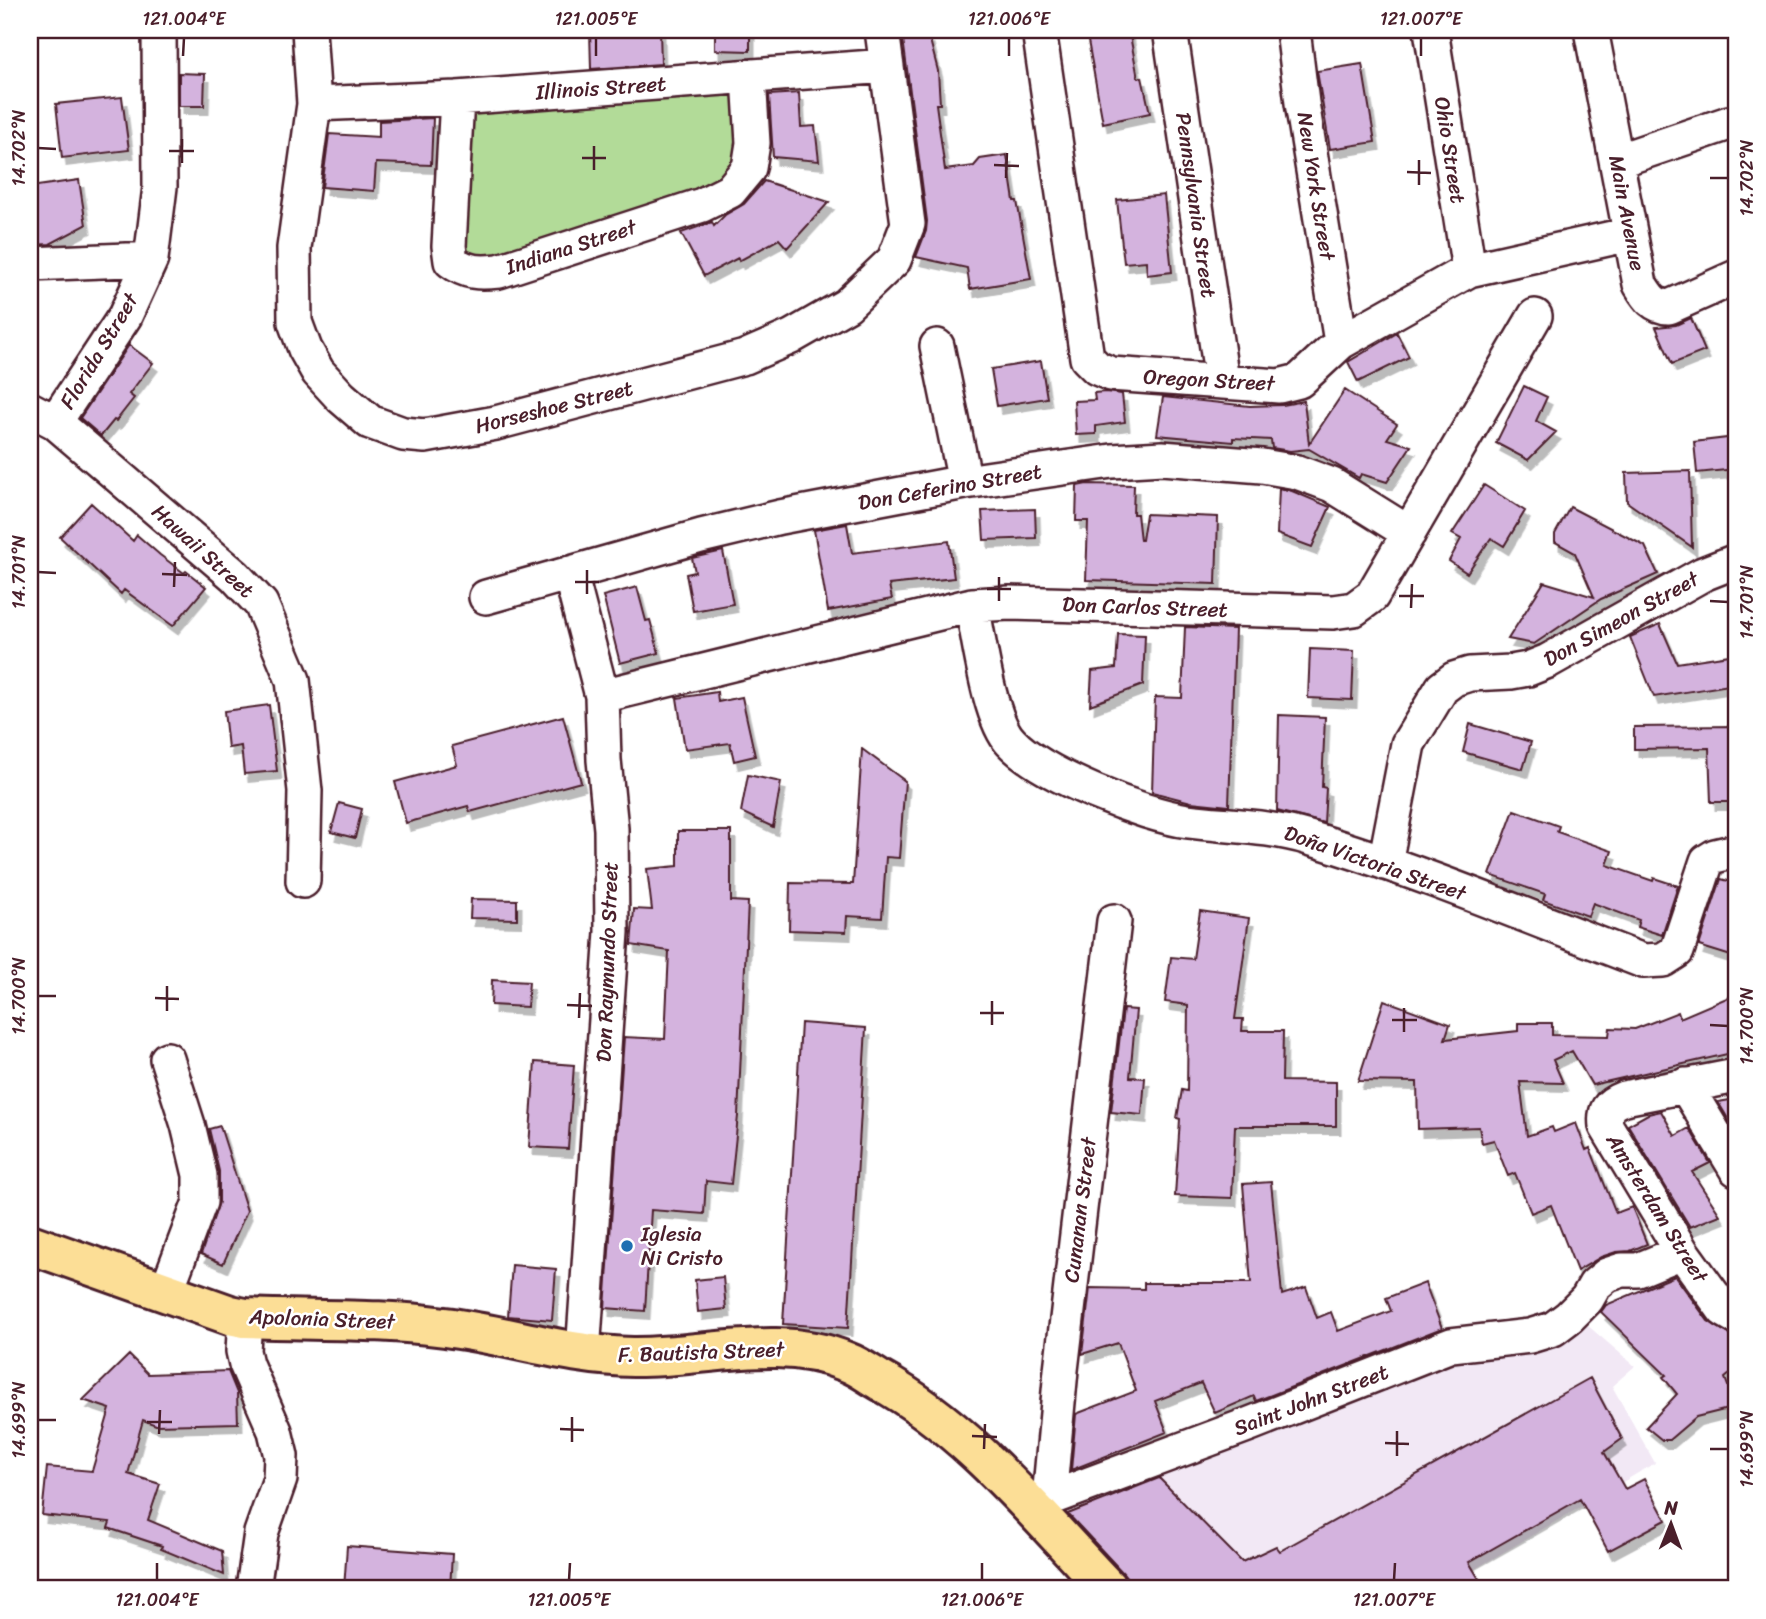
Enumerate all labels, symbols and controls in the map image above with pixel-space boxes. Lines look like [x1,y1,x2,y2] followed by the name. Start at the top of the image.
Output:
[143,3,226,35] text: 121.004°E
[555,3,638,35] text: 121.005°E
[968,3,1051,35] text: 121.006°E
[1380,3,1463,35] text: 121.007°E
[533,64,668,112] street label: Illinois Street
[1423,94,1477,206] street label: Ohio Street
[3,109,35,186] text: 14.702°N
[1286,109,1347,264] street label: New York Street
[1164,110,1228,300] street label: Pennsylvania Street
[1731,139,1763,216] text: 14.702°N
[1597,152,1657,274] street label: Main Avenue
[500,208,643,286] street label: Indiana Street
[49,284,150,417] street label: Florida Street
[1142,358,1277,402] street label: Oregon Street
[471,369,637,445] street label: Horseshoe Street
[855,452,1045,522] street label: Don Ceferino Street
[143,494,263,608] street label: Hawaii Street
[3,534,35,609] text: 14.701°N
[1536,560,1707,678] street label: Don Simeon Street
[1731,564,1763,639] text: 14.701°N
[1062,585,1228,629] street label: Don Carlos Street
[1279,814,1473,912] street label: Doña Victoria Street
[585,861,629,1063] street label: Don Raymundo Street
[3,957,35,1035] text: 14.700°N
[1731,987,1763,1065] text: 14.700°N
[1595,1125,1719,1292] street label: Amsterdam Street
[1052,1134,1108,1285] street label: Cunanan Street
[640,1215,723,1277] place label: Iglesia Ni Cristo
[619,1238,635,1254] marker: Iglesia Ni Cristo
[248,1297,397,1341] street label: Apolonia Street
[617,1330,786,1374] street label: F. Bautista Street
[1228,1353,1394,1447] street label: Saint John Street
[3,1381,35,1458] text: 14.699°N
[1731,1410,1763,1487] text: 14.699°N
[1636,1490,1706,1560] north arrow
[1663,1491,1679,1524] text: N
[116,1584,199,1616] text: 121.004°E
[528,1584,611,1616] text: 121.005°E
[941,1584,1024,1616] text: 121.006°E
[1353,1584,1436,1616] text: 121.007°E

